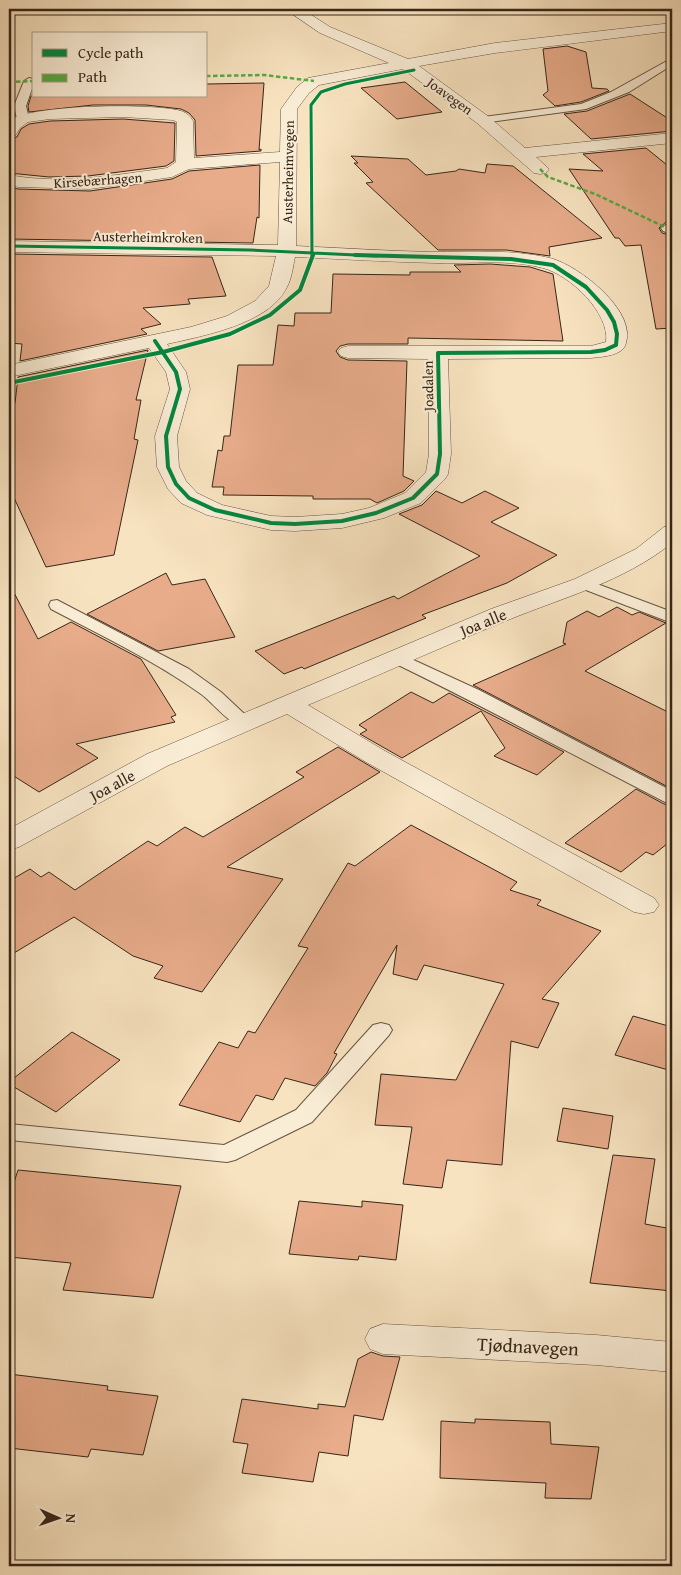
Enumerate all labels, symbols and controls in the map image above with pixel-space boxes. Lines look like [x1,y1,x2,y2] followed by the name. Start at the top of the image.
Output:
[32,32,208,98] legend
[78,42,144,63] text: Cycle path
[78,66,107,87] text: Path
[421,71,477,120] street label: Joavegen
[277,120,299,224] street label: Austerheimvegen
[53,167,143,193] street label: Kirsebærhagen
[93,226,203,248] street label: Austerheimkroken
[418,360,438,413] street label: Joadalen
[454,602,510,643] street label: Joa alle
[83,763,139,808] street label: Joa alle
[476,1329,580,1363] street label: Tjødnavegen
[32,1492,82,1542] north arrow
[61,1513,81,1524] text: N

